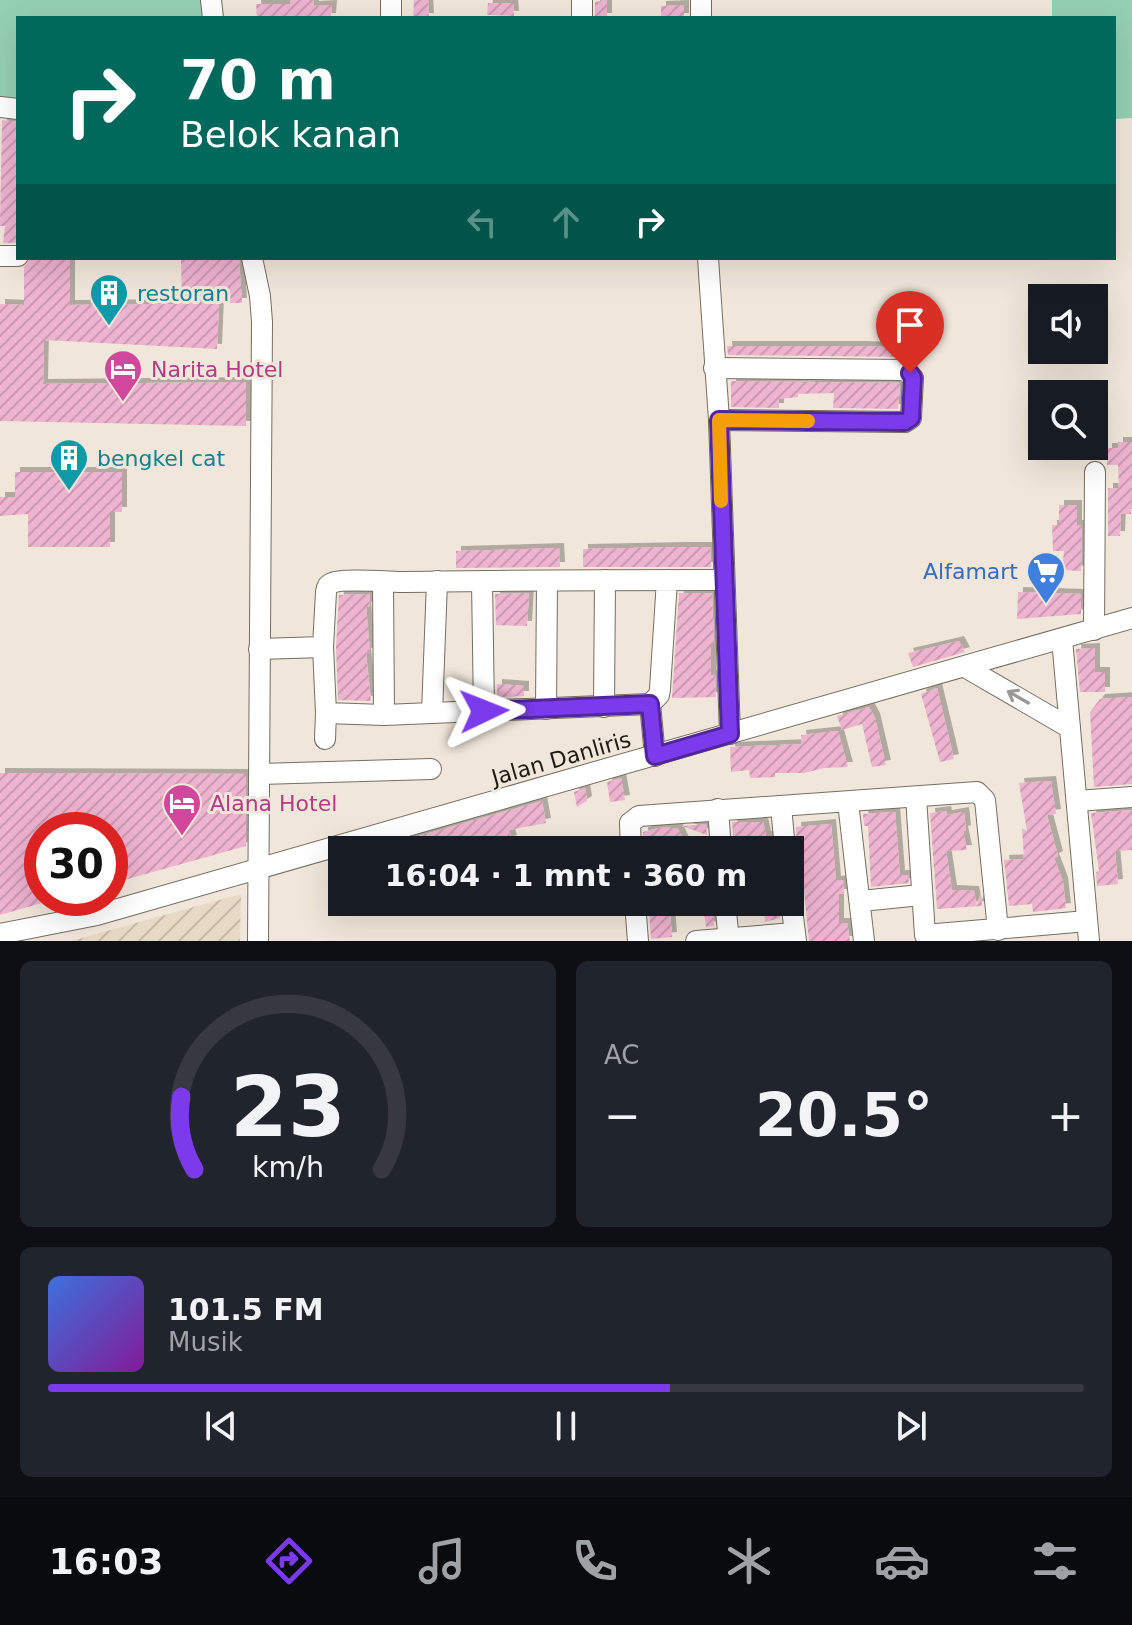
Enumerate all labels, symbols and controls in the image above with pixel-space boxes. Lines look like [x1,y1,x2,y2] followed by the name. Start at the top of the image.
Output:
[180,47,336,112] text: 70 m
[48,48,152,152] icon: right
[180,114,401,155] text: Belok kanan
[460,200,504,244] icon: left
[544,200,588,244] icon: ahead
[628,200,672,244] icon: right
[88,272,130,327] building icon: restoran
[137,281,229,306] place label: restoran
[1028,284,1108,460] map controls
[1028,284,1108,364] button: sound
[876,291,944,373] pin
[888,303,932,347] icon: arrive
[102,348,144,403] hotel icon: Narita Hotel
[151,357,283,382] place label: Narita Hotel
[1028,380,1108,460] button: search
[48,437,90,492] building icon: bengkel cat
[97,446,226,471] place label: bengkel cat
[1025,550,1067,605] supermarket icon: Alfamart
[923,559,1018,584] place label: Alfamart
[442,669,526,753] position arrow
[1007,689,1030,705] one-way arrow
[487,727,634,791] street label: Jalan Danliris
[161,782,203,837] hotel icon: Alana Hotel
[210,791,337,816] place label: Alana Hotel
[24,812,128,916] speed limit sign: 30
[385,858,747,893] text: 16:04 · 1 mnt · 360 m
[604,1040,639,1070] text: AC
[230,1059,346,1156] text: 23
[755,1080,933,1150] text: 20.5°
[604,1090,641,1141] text: −
[1047,1090,1084,1141] text: +
[252,1150,324,1184] text: km/h
[168,1292,324,1327] text: 101.5 FM
[168,1327,243,1357] text: Musik
[199,1404,243,1448] icon: previous
[544,1404,588,1448] icon: pause
[889,1404,933,1448] icon: next
[261,1533,317,1589] icon: directions
[414,1533,470,1589] icon: music
[567,1533,623,1589] icon: phone
[721,1533,777,1589] icon: climate
[874,1533,930,1589] icon: car
[1027,1533,1083,1589] icon: filters
[49,1541,163,1582] text: 16:03

